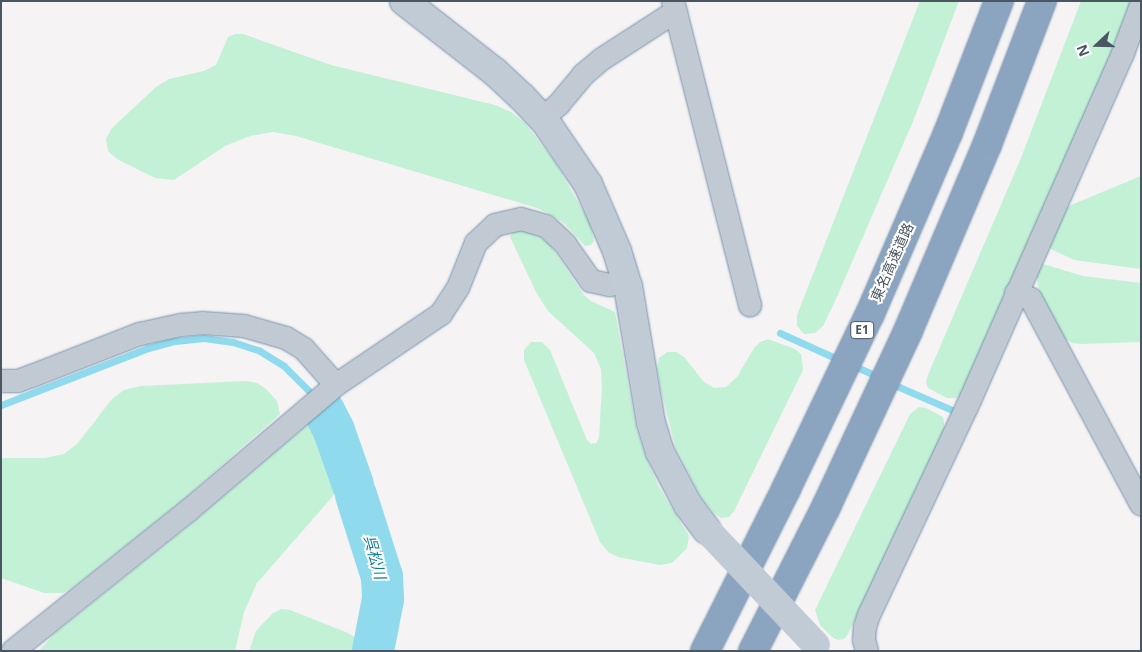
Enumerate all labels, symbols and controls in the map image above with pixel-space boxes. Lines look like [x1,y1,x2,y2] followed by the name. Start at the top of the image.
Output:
[1072,20,1122,70] north arrow
[1072,42,1093,59] text: N
[867,220,917,304] street label: 東名高速道路
[850,320,874,340] road number: E1
[360,533,390,581] water label: 呉松川

